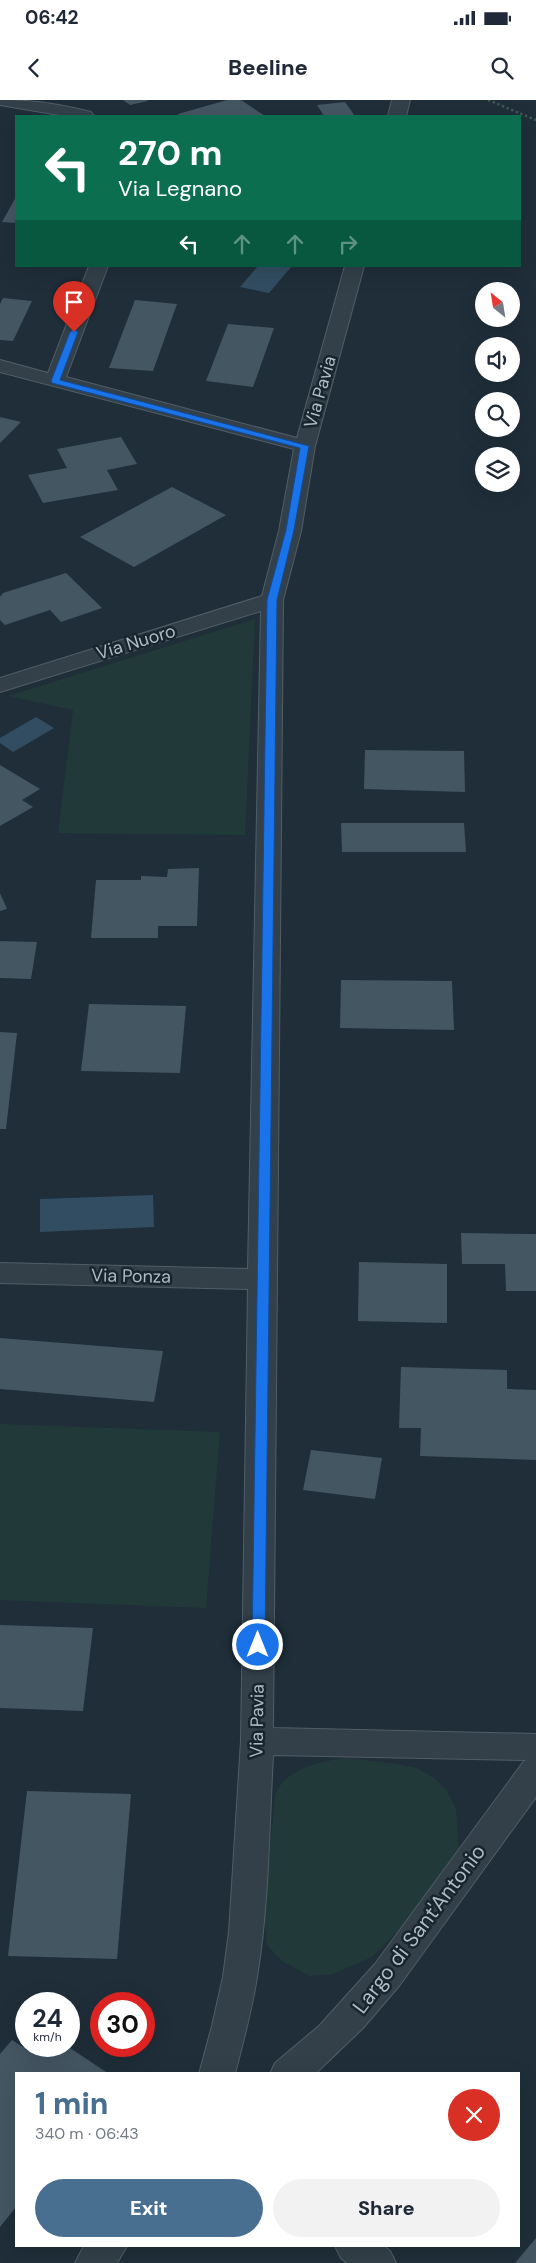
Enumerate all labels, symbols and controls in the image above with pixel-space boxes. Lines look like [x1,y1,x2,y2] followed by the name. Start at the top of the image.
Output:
[25,5,79,30] text: 06:42
[228,53,308,82] text: Beeline
[20,54,48,82] icon: back
[488,54,516,82] icon: search
[118,130,222,176] text: 270 m
[35,135,100,200] icon: left
[118,174,242,203] text: Via Legnano
[175,230,203,258] icon: left
[228,230,256,258] icon: ahead
[281,230,309,258] icon: ahead
[334,230,362,258] icon: right
[53,281,95,332] pin
[475,282,520,328] north arrow
[475,282,520,492] map controls
[60,288,88,316] icon: arrive
[475,337,520,382] button: sound
[298,353,342,431] street label: Via Pavia
[475,392,520,437] button: search
[475,447,520,492] button: layers
[94,619,178,665] street label: Via Nuoro
[91,1263,171,1289] street label: Via Ponza
[231,1618,283,1670] position arrow
[244,1684,270,1758] street label: Via Pavia
[346,1839,492,2019] street label: Largo di Sant'Antonio
[90,1992,155,2057] speed limit sign: 30
[32,2002,63,2035] text: 24
[33,2029,62,2045] text: km/h
[35,2084,108,2123] text: 1 min
[448,2089,500,2141] button: close
[35,2123,139,2144] text: 340 m · 06:43
[35,2179,263,2237] button: Exit
[273,2179,500,2237] button: Share

